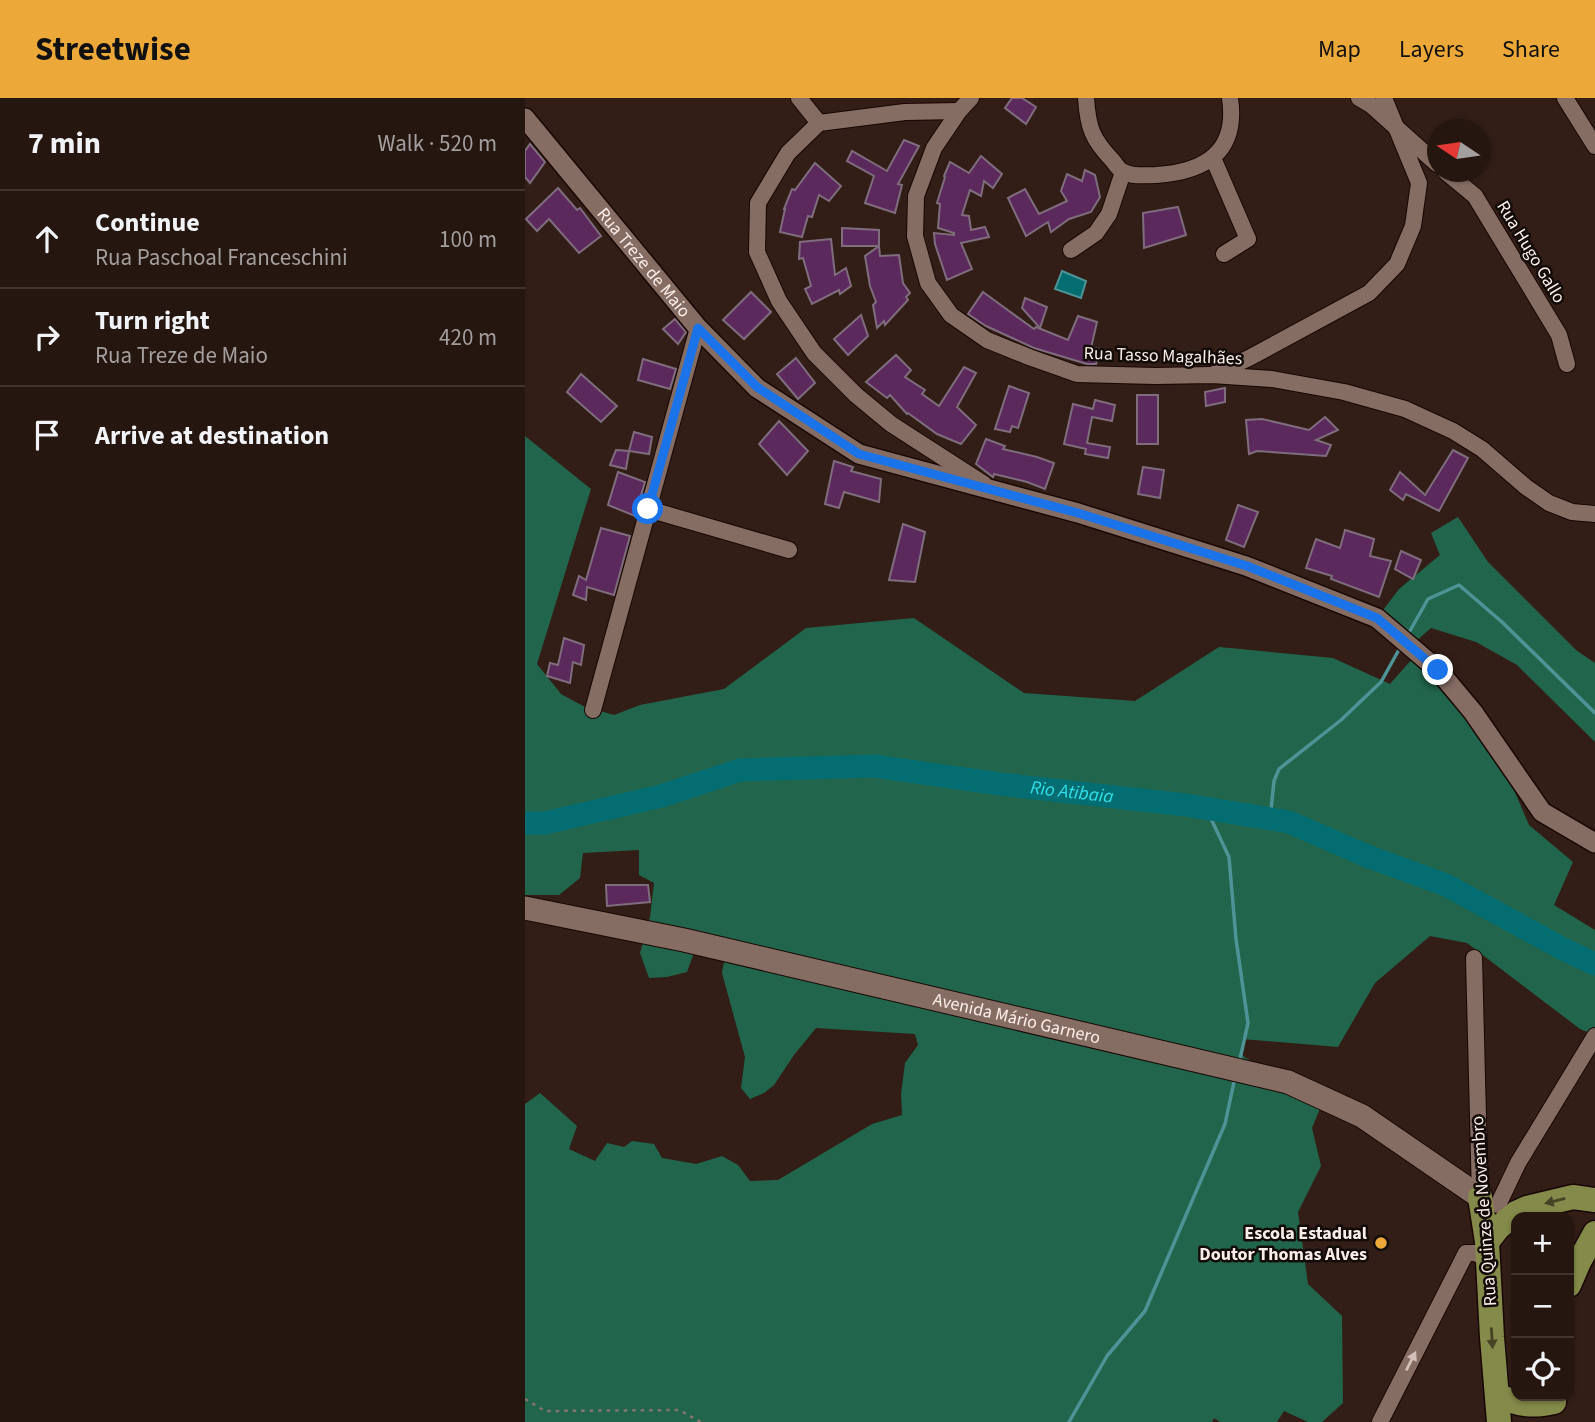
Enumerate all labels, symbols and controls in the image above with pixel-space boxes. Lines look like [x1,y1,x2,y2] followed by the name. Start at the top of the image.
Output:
[35,26,191,73] text: Streetwise
[1318,32,1361,67] text: Map
[1399,32,1464,67] text: Layers
[1502,32,1560,67] text: Share
[1427,119,1490,182] north arrow
[28,122,101,165] text: 7 min
[378,127,497,160] text: Walk · 520 m
[1491,196,1571,308] street label: Rua Hugo Gallo
[591,202,697,323] street label: Rua Treze de Maio
[95,204,200,241] text: Continue
[28,220,66,258] icon: ahead
[439,223,497,256] text: 100 m
[95,241,348,274] text: Rua Paschoal Franceschini
[95,302,210,339] text: Turn right
[28,318,66,356] icon: right
[439,321,497,354] text: 420 m
[95,339,268,372] text: Rua Treze de Maio
[1083,341,1243,371] street label: Rua Tasso Magalhães
[28,416,66,454] icon: arrive
[95,417,329,454] text: Arrive at destination
[632,493,663,524] route start
[1422,654,1453,685] route end
[1029,774,1115,810] water label: Rio Atibaia
[931,986,1103,1050] street label: Avenida Mário Garnero
[1465,1115,1503,1307] street label: Rua Quinze de Novembro
[1544,1196,1566,1207] one-way arrow
[1511,1212,1574,1401] map controls
[1511,1212,1574,1275] button: +
[1199,1221,1367,1267] place label: Escola Estadual Doutor Thomas Alves
[1373,1235,1389,1251] marker: Escola Estadual Doutor Thomas Alves
[1511,1275,1574,1338] button: −
[1487,1327,1498,1349] one-way arrow
[1511,1338,1574,1401] button: locate
[1405,1351,1416,1371] one-way arrow

